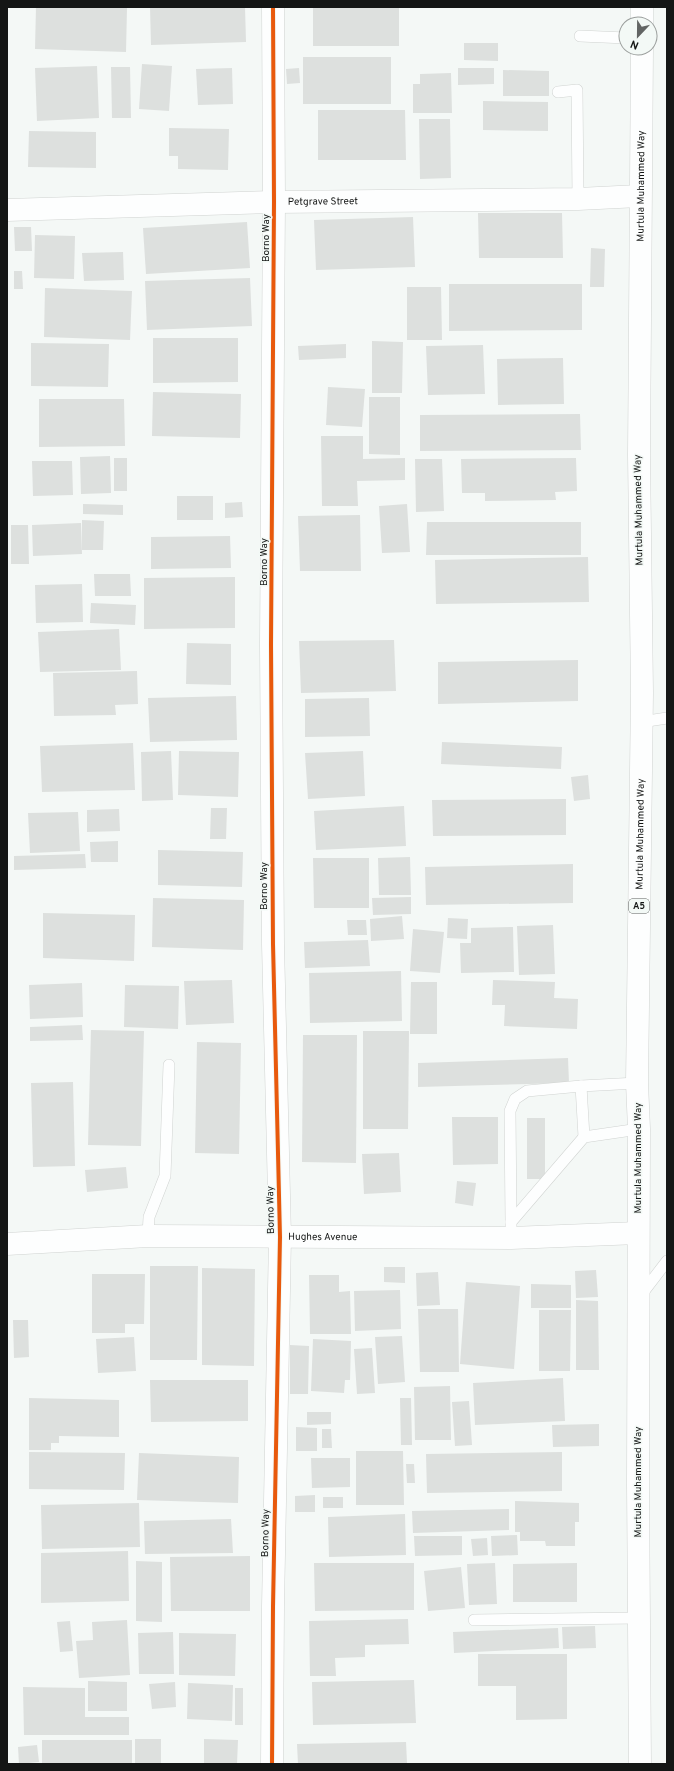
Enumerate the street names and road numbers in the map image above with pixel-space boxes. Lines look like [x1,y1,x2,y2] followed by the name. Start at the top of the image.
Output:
[634,130,648,242] street label: Murtula Muhammed Way
[288,195,358,208] street label: Petgrave Street
[260,214,273,262] street label: Borno Way
[632,454,646,566] street label: Murtula Muhammed Way
[258,538,271,586] street label: Borno Way
[633,778,647,890] street label: Murtula Muhammed Way
[258,862,271,910] street label: Borno Way
[629,899,649,913] road number: A5
[632,1102,645,1214] street label: Murtula Muhammed Way
[264,1186,278,1234] street label: Borno Way
[288,1230,358,1244] street label: Hughes Avenue
[632,1426,645,1538] street label: Murtula Muhammed Way
[259,1509,273,1557] street label: Borno Way

